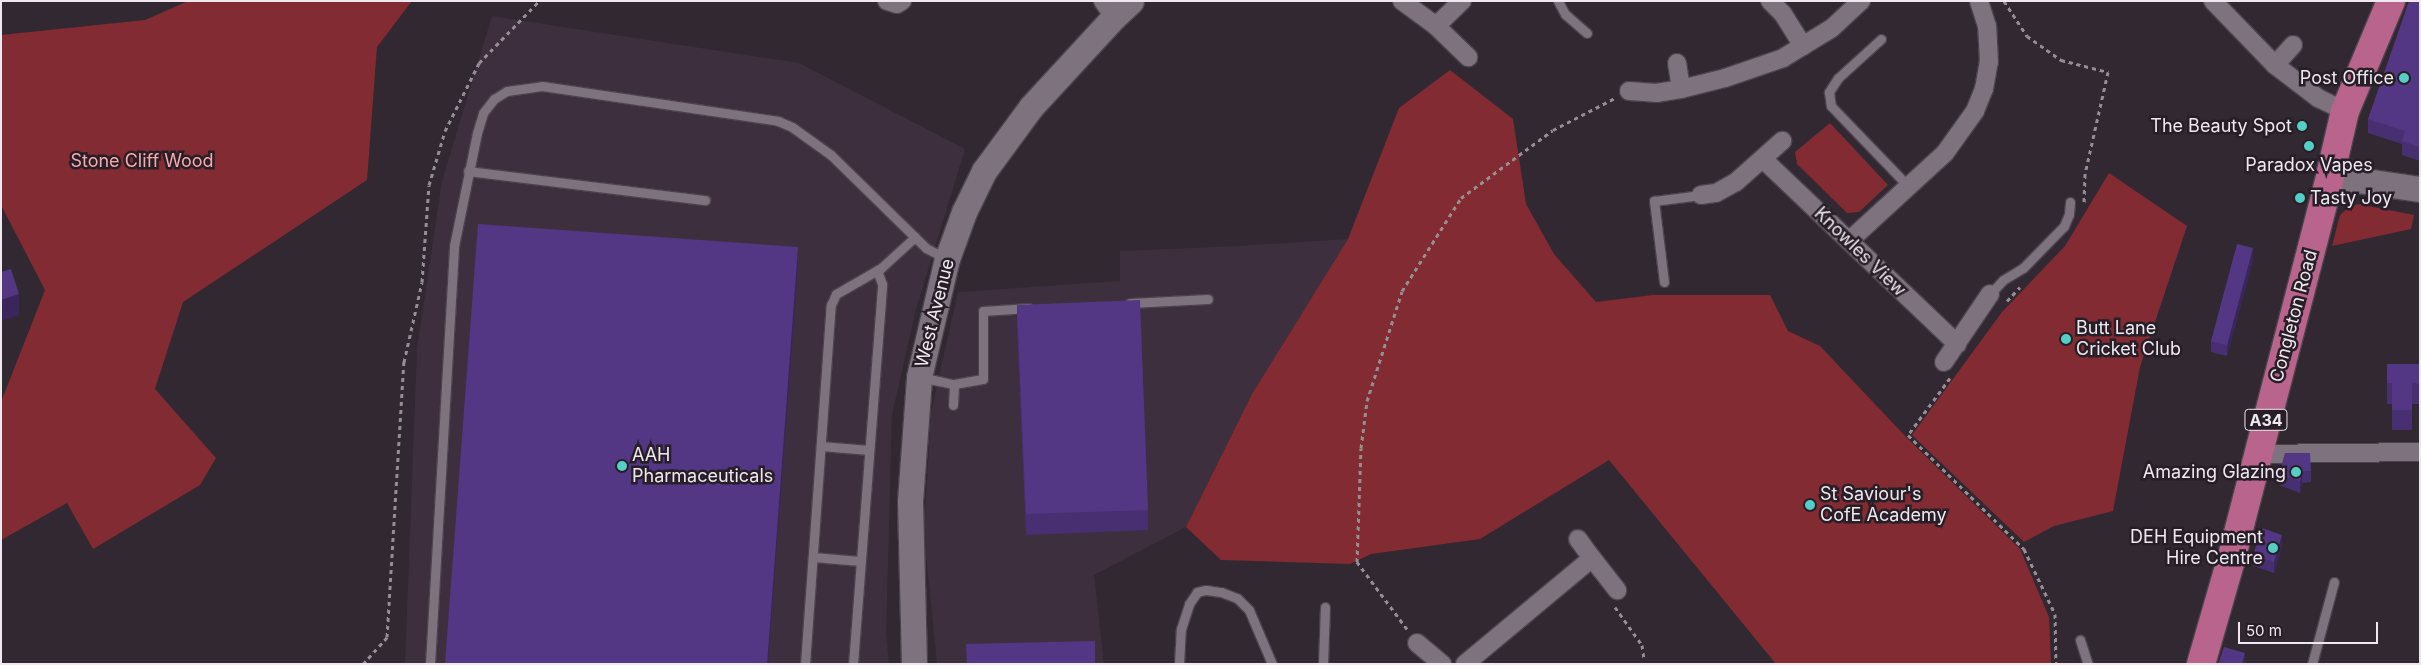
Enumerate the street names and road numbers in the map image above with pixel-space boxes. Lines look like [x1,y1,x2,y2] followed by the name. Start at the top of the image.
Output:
[1810,203,1910,301] street label: Knowles View
[2266,247,2322,385] street label: Congleton Road
[911,257,959,369] street label: West Avenue
[2244,406,2288,434] road number: A34

